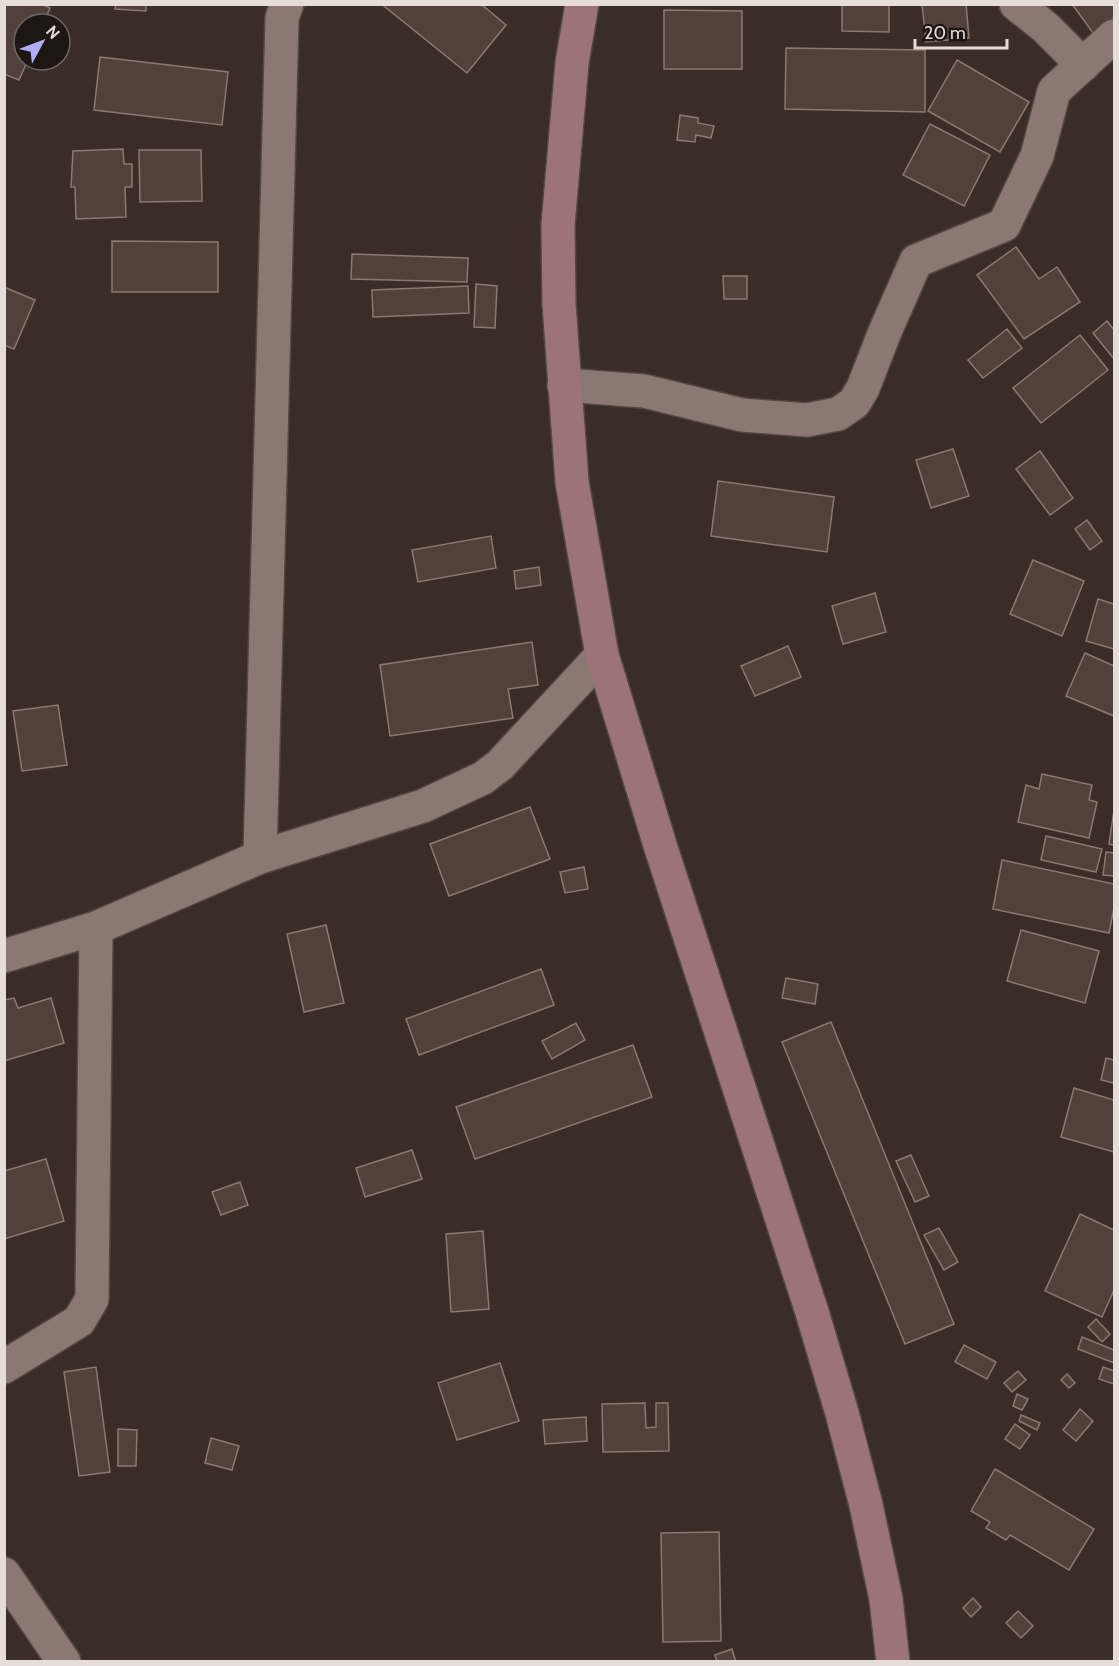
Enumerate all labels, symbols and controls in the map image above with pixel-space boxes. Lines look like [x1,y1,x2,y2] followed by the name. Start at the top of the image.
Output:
[12,12,72,72] north arrow
[915,12,1006,50] scale bar
[42,22,64,43] text: N
[924,22,966,44] text: 20 m

